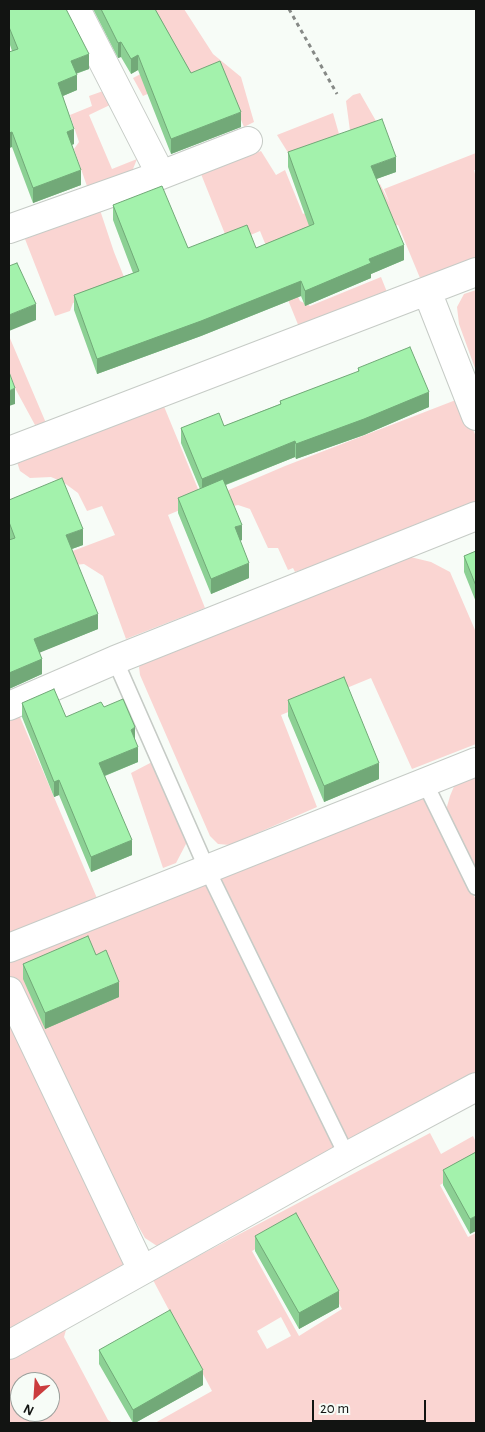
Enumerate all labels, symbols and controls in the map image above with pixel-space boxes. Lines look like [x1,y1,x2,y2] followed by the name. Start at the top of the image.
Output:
[10,1372,60,1422] north arrow
[315,1390,429,1422] scale bar
[21,1401,36,1418] text: N
[320,1401,349,1416] text: 20 m

